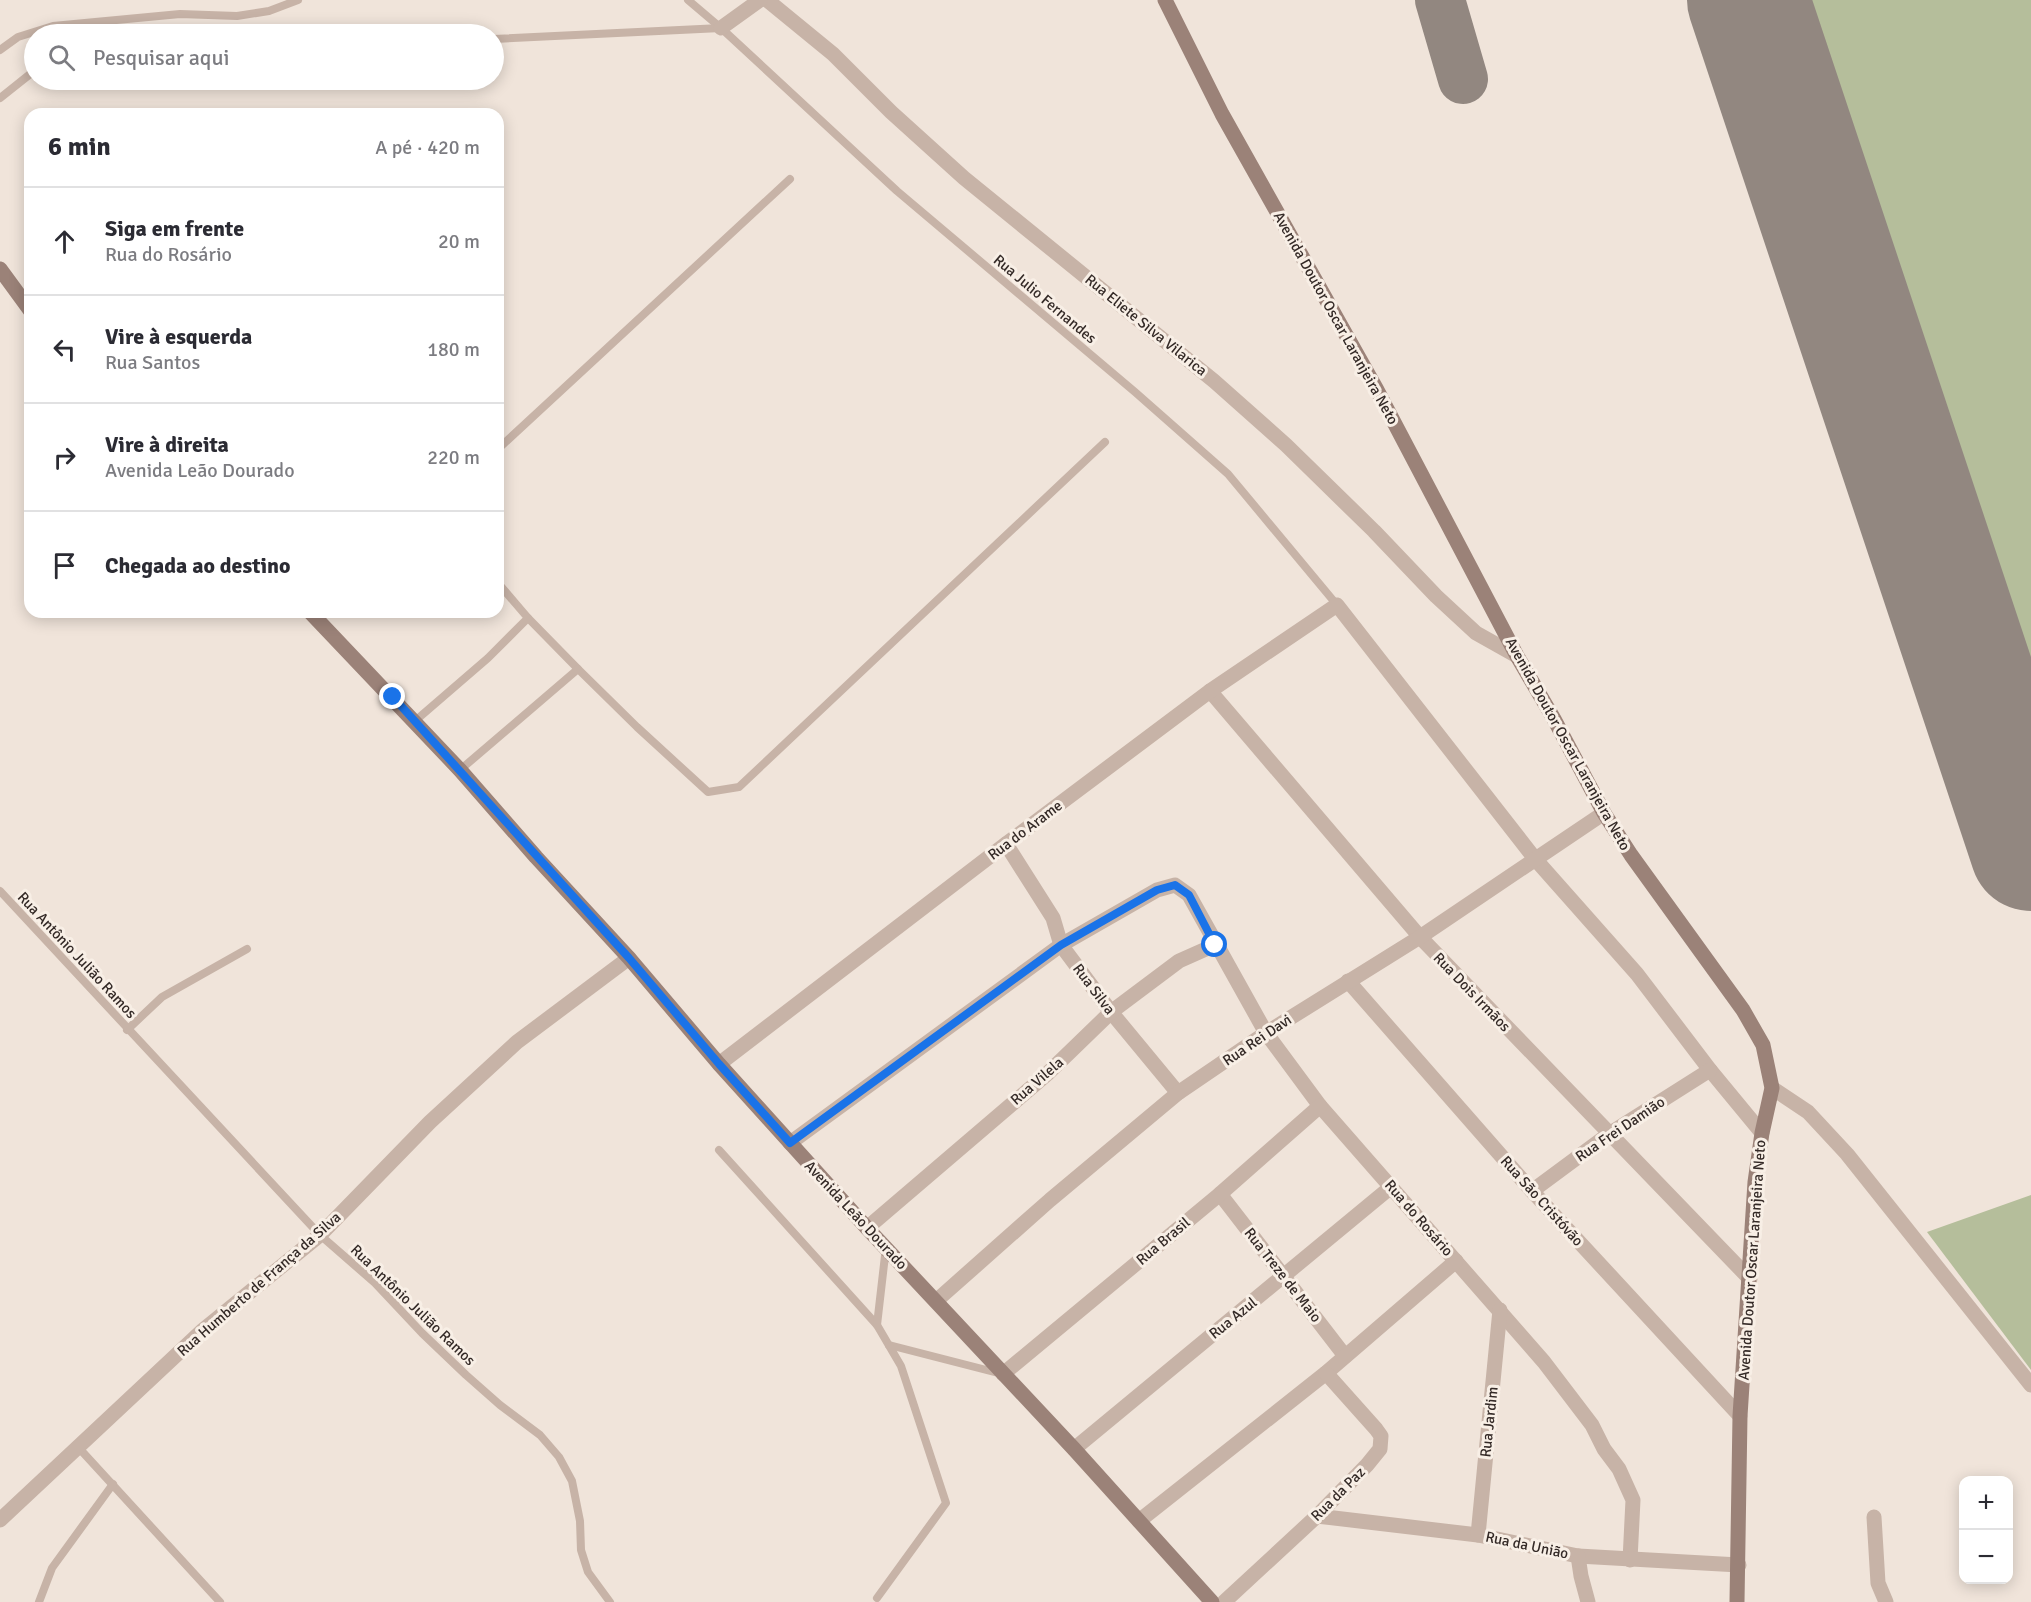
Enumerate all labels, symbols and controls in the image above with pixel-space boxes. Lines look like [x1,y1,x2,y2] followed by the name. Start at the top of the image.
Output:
[24,24,504,90] search box
[45,41,78,74] icon: search
[93,44,229,71] text: Pesquisar aqui
[48,131,111,163] text: 6 min
[375,135,480,160] text: A pé · 420 m
[1270,208,1402,428] street label: Avenida Doutor Oscar Laranjeira Neto
[105,215,244,242] text: Siga em frente
[48,225,81,258] icon: ahead
[438,229,480,254] text: 20 m
[105,242,232,267] text: Rua do Rosário
[990,251,1100,348] street label: Rua Julio Fernandes
[1081,270,1211,380] street label: Rua Eliete Silva Vilarica
[105,323,252,350] text: Vire à esquerda
[48,333,81,366] icon: left
[427,337,480,362] text: 180 m
[105,350,200,375] text: Rua Santos
[105,431,229,458] text: Vire à direita
[48,441,81,474] icon: right
[427,445,480,470] text: 220 m
[105,458,295,483] text: Avenida Leão Dourado
[48,549,81,582] icon: arrive
[105,552,291,579] text: Chegada ao destino
[1502,634,1634,854] street label: Avenida Doutor Oscar Laranjeira Neto
[379,683,405,709] route end
[984,796,1066,864] street label: Rua do Arame
[14,888,141,1022] street label: Rua Antônio Julião Ramos
[1201,931,1227,957] route start
[1430,949,1515,1036] street label: Rua Dois Irmãos
[1069,960,1119,1018] street label: Rua Silva
[1219,1010,1295,1070] street label: Rua Rei Davi
[1007,1053,1067,1109] street label: Rua Vilela
[1572,1092,1668,1166] street label: Rua Frei Damião
[1735,1139,1769,1381] street label: Avenida Doutor Oscar Laranjeira Neto
[1497,1152,1587,1250] street label: Rua São Cristóvão
[801,1157,911,1273] street label: Avenida Leão Dourado
[1381,1176,1457,1260] street label: Rua do Rosário
[174,1208,344,1360] street label: Rua Humberto de França da Silva
[1132,1213,1194,1269] street label: Rua Brasil
[1241,1224,1326,1326] street label: Rua Treze de Maio
[347,1241,479,1370] street label: Rua Antônio Julião Ramos
[1205,1293,1261,1343] street label: Rua Azul
[1476,1386,1502,1458] street label: Rua Jardim
[1307,1463,1369,1525] street label: Rua da Paz
[1959,1476,2013,1584] map controls
[1959,1476,2013,1530] button: +
[1484,1527,1570,1563] street label: Rua da União
[1959,1530,2013,1584] button: −

